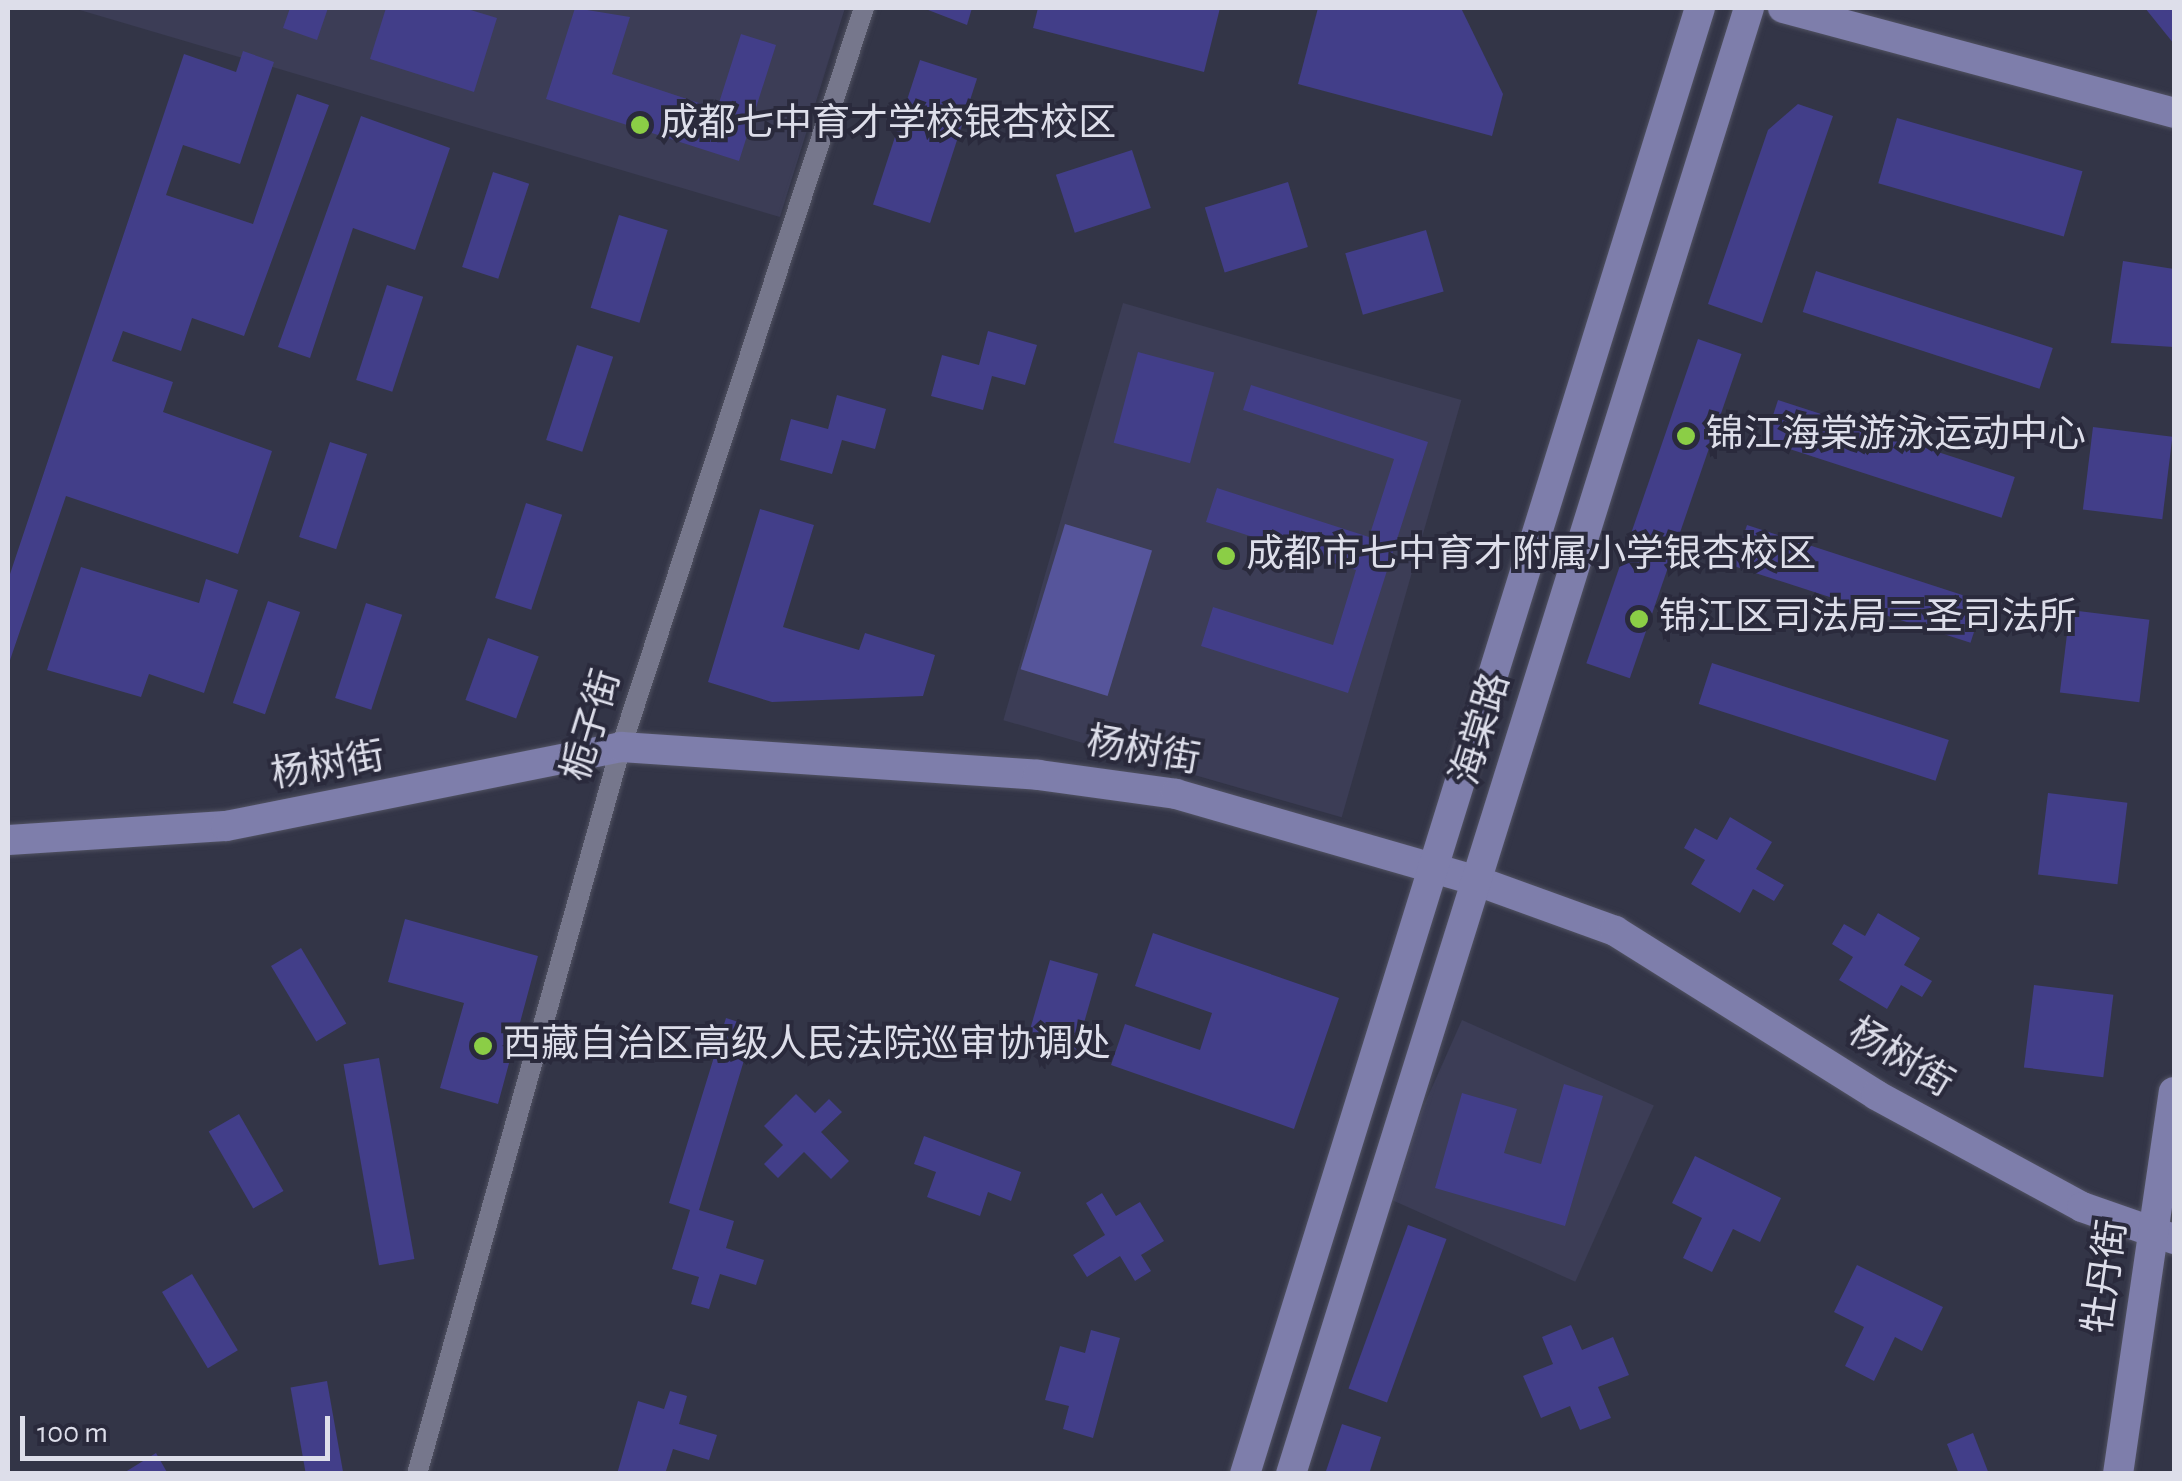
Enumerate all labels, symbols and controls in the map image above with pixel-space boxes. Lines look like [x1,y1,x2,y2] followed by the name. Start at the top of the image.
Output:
[660,102,1116,148] place label: 成都七中育才学校银杏校区
[629,114,651,136] marker: 成都七中育才学校银杏校区
[1706,413,2086,459] place label: 锦江海棠游泳运动中心
[1675,425,1697,447] marker: 锦江海棠游泳运动中心
[1246,533,1816,579] place label: 成都市七中育才附属小学银杏校区
[1215,545,1237,567] marker: 成都市七中育才附属小学银杏校区
[1659,596,2077,642] place label: 锦江区司法局三圣司法所
[1628,608,1650,630] marker: 锦江区司法局三圣司法所
[555,665,631,787] street label: 栀子街
[1444,668,1520,790] street label: 海棠路
[1083,720,1203,784] street label: 杨树街
[268,735,388,799] street label: 杨树街
[1839,1010,1961,1108] street label: 杨树街
[503,1023,1111,1069] place label: 西藏自治区高级人民法院巡审协调处
[472,1035,494,1057] marker: 西藏自治区高级人民法院巡审协调处
[2076,1217,2138,1337] street label: 牡丹街
[25,1396,335,1458] scale bar
[37,1418,108,1448] text: 100 m

